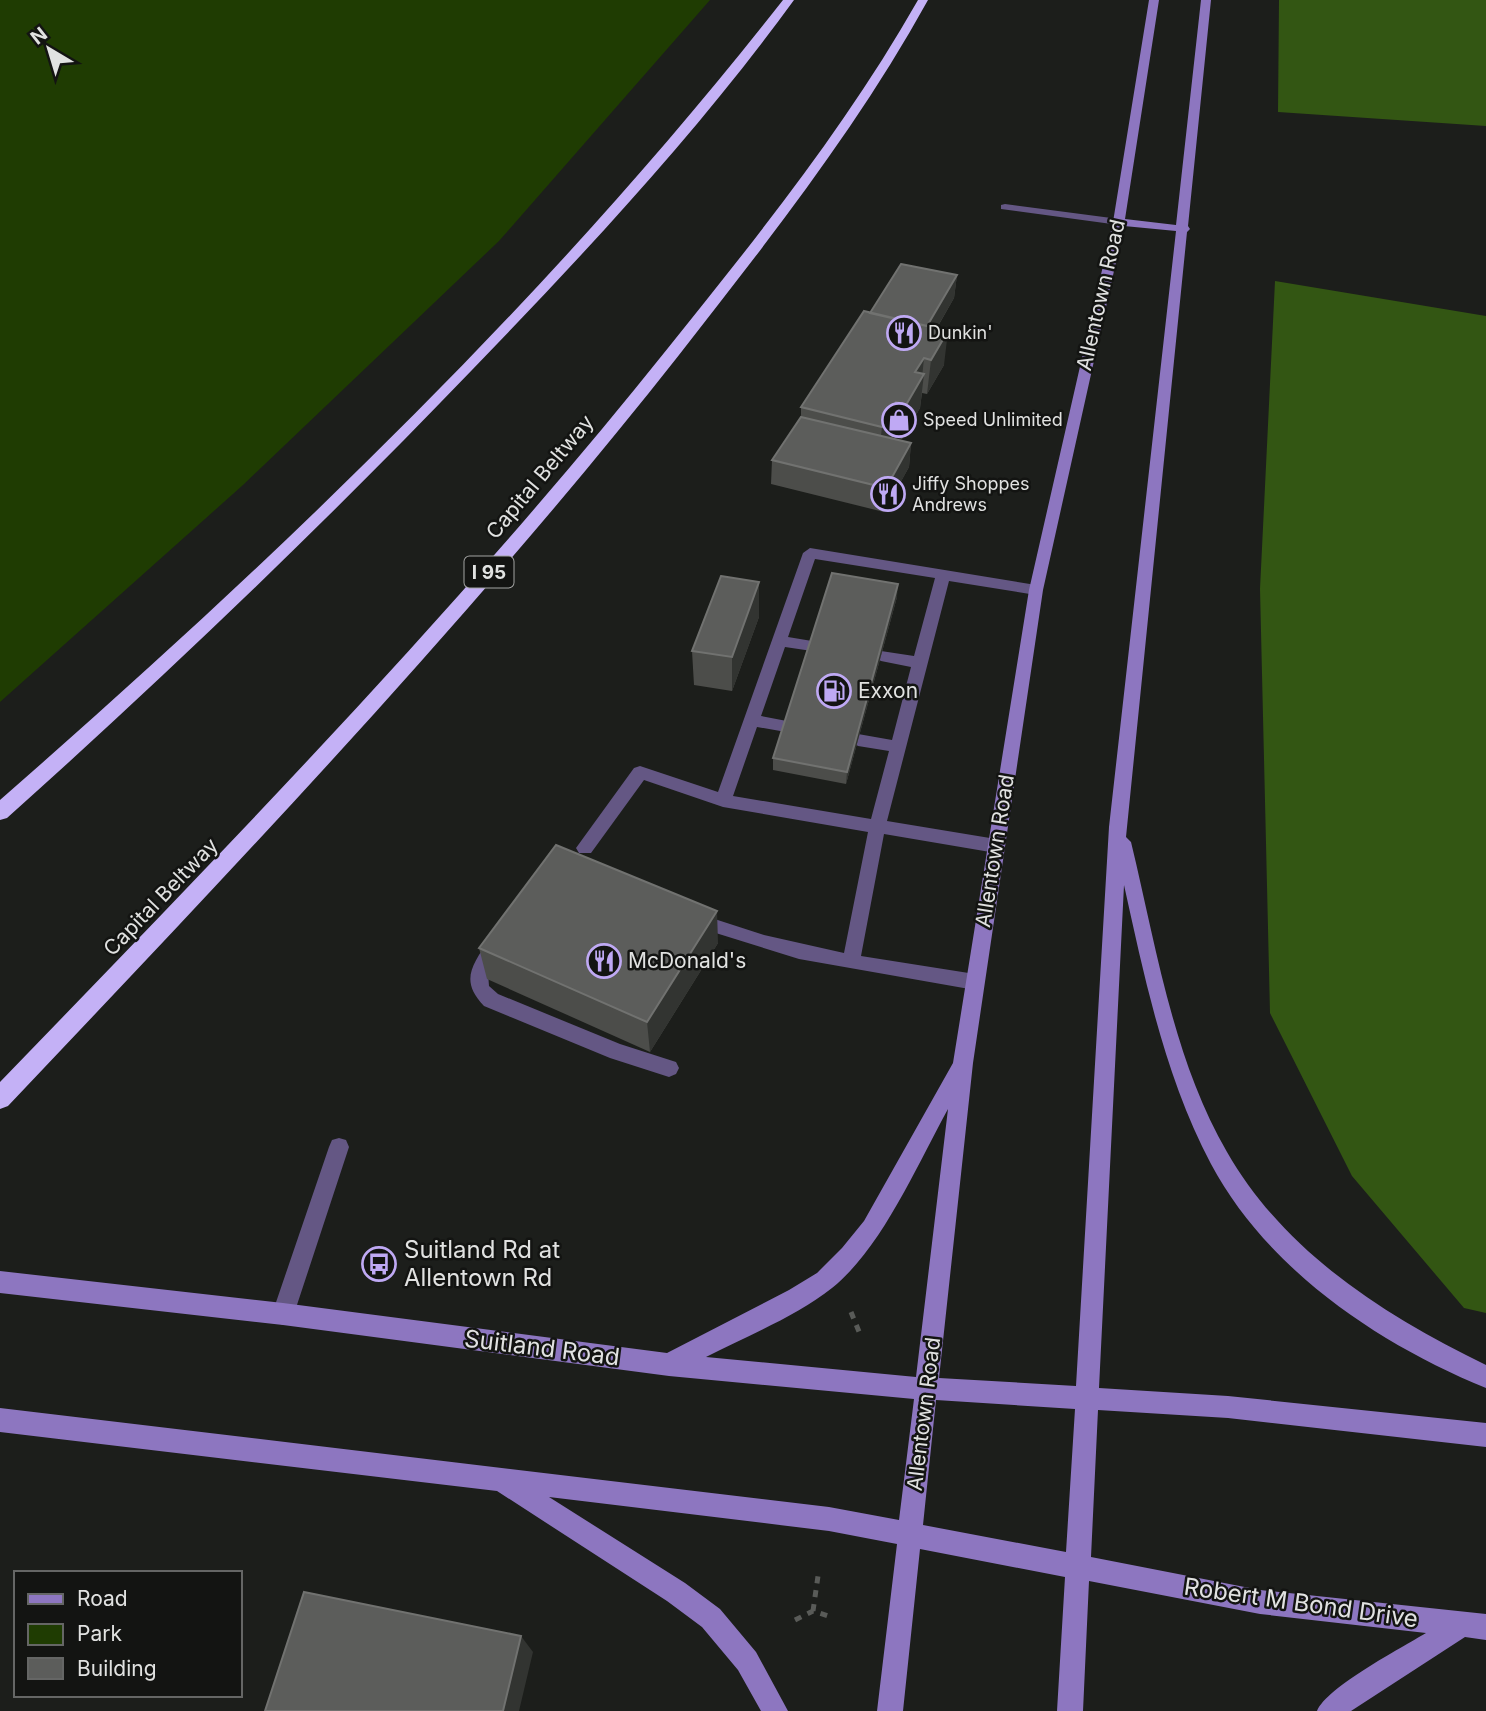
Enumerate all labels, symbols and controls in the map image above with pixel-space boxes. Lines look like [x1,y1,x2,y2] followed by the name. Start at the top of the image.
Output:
[14,14,84,84] north arrow
[26,22,52,50] text: N
[1071,217,1130,373] street label: Allentown Road
[885,314,923,352] restaurant icon: Dunkin'
[928,322,993,343] place label: Dunkin'
[880,401,918,439] shop icon: Speed Unlimited
[923,409,1063,430] place label: Speed Unlimited
[481,410,599,544] street label: Capital Beltway
[912,473,1029,515] place label: Jiffy Shoppes Andrews
[869,475,907,513] restaurant icon: Jiffy Shoppes Andrews
[464,556,514,587] road number: I 95
[815,672,853,710] fuel station icon: Exxon
[858,678,918,703] place label: Exxon
[970,773,1019,929] street label: Allentown Road
[98,832,223,961] street label: Capital Beltway
[585,942,623,980] restaurant icon: McDonald's
[628,948,746,973] place label: McDonald's
[404,1235,560,1292] place label: Suitland Rd at Allentown Rd
[360,1245,398,1283] bus stop icon: Suitland Rd at Allentown Rd
[463,1324,621,1371] street label: Suitland Road
[902,1336,945,1492] street label: Allentown Road
[14,1571,242,1697] legend
[1182,1572,1420,1633] street label: Robert M Bond Drive
[77,1586,128,1611] text: Road
[77,1621,122,1646] text: Park
[77,1656,157,1681] text: Building

